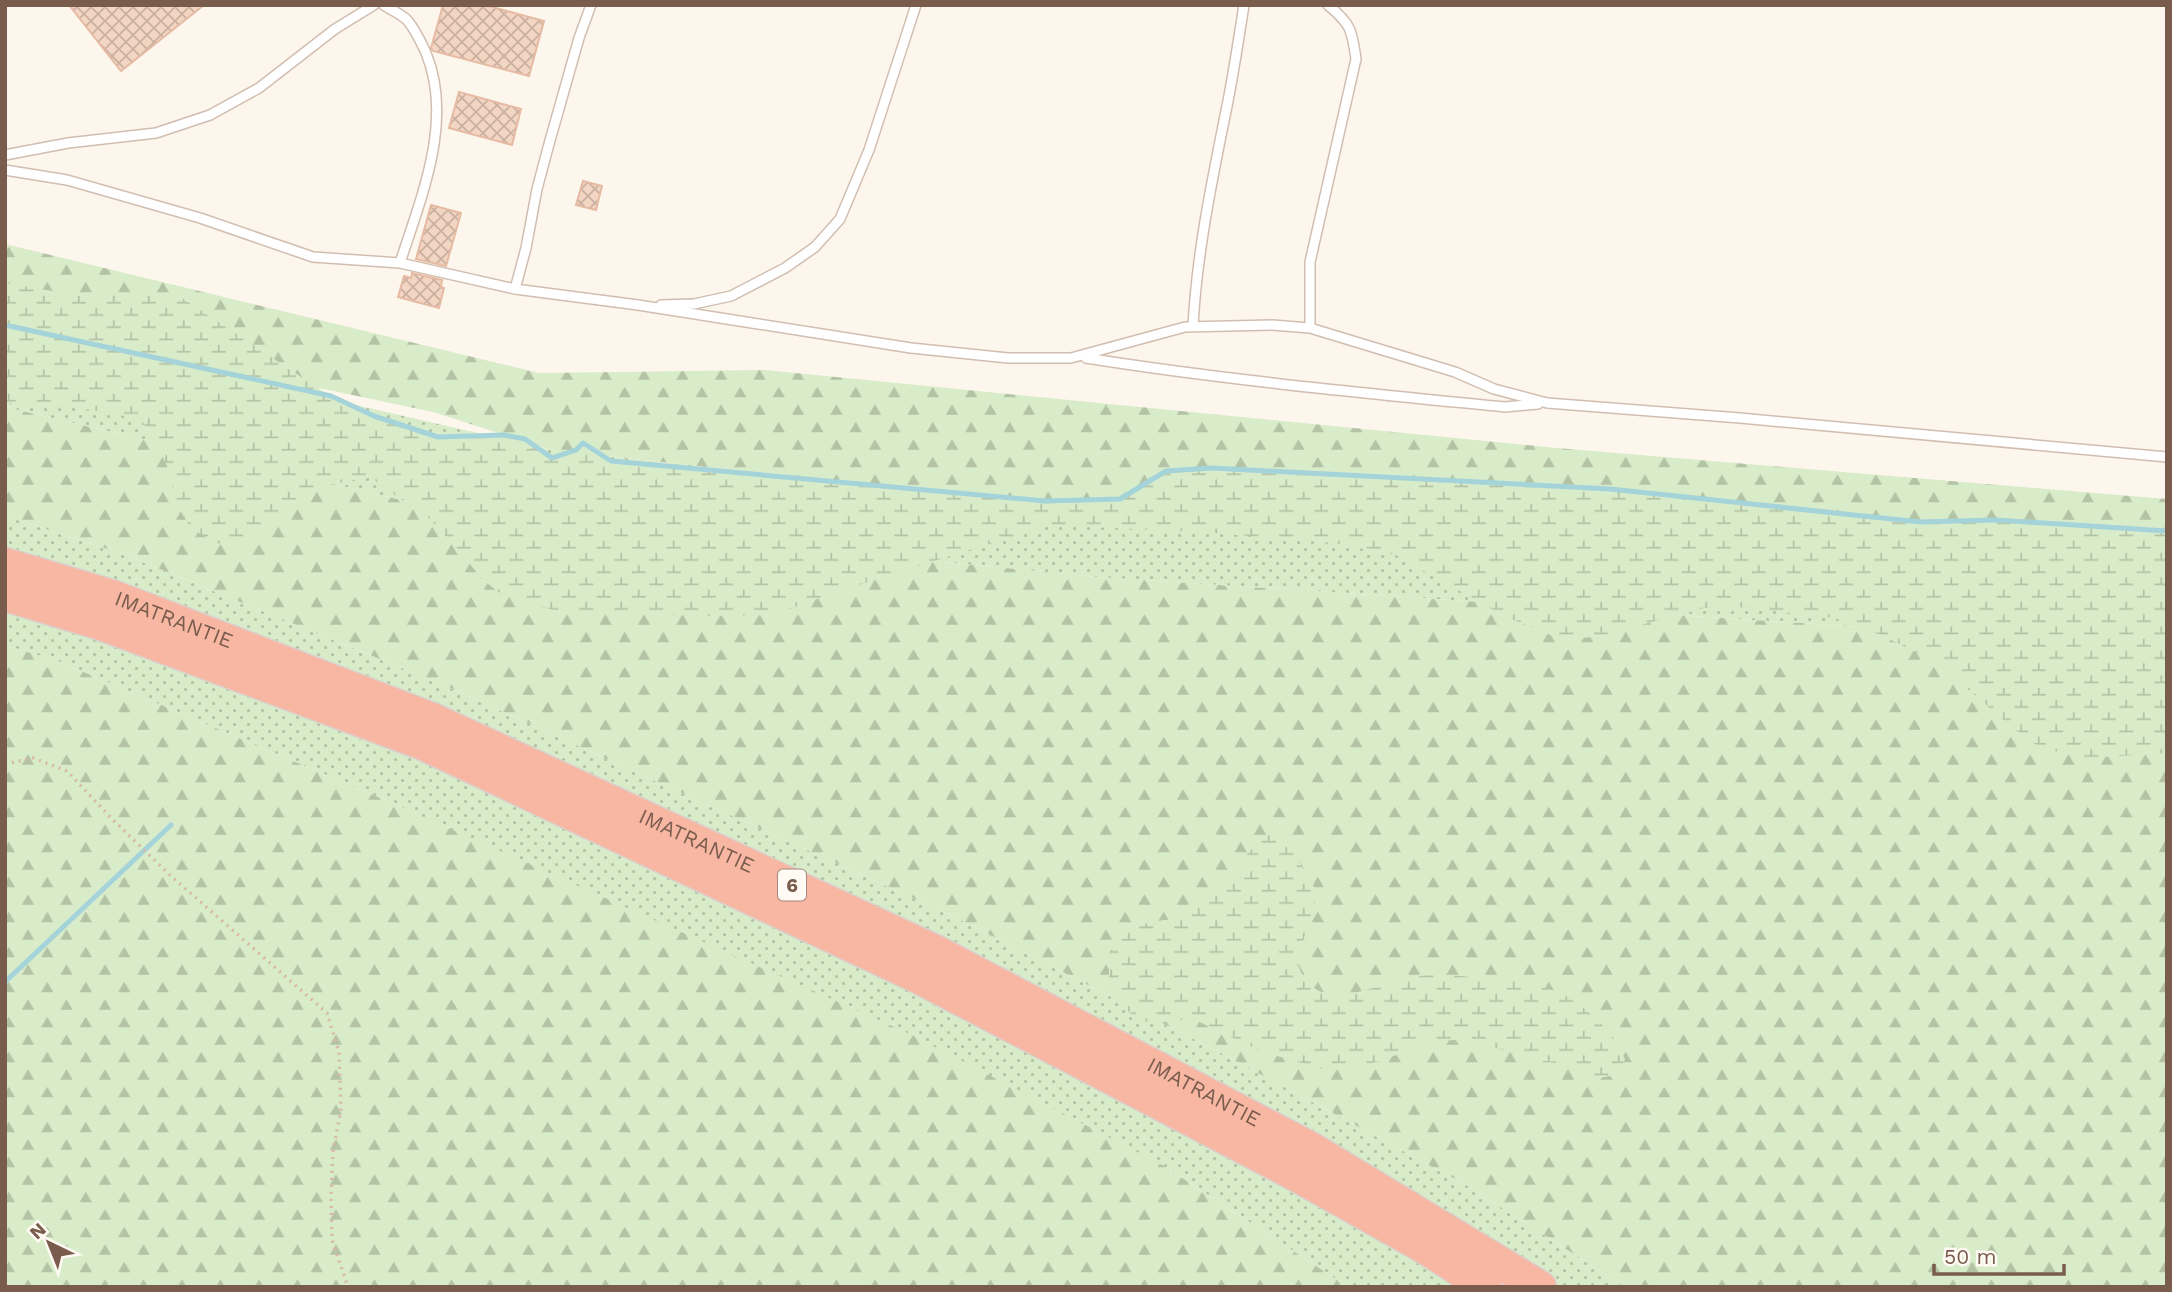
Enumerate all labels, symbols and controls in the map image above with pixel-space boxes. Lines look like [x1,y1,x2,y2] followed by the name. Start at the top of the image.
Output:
[112,585,237,653] street label: IMATRANTIE
[635,803,759,878] street label: IMATRANTIE
[778,870,806,900] road number: 6
[1143,1052,1265,1132] street label: IMATRANTIE
[14,1208,84,1278] north arrow
[25,1218,51,1244] text: N
[1934,1232,2064,1276] scale bar
[1944,1244,1996,1269] text: 50 m

